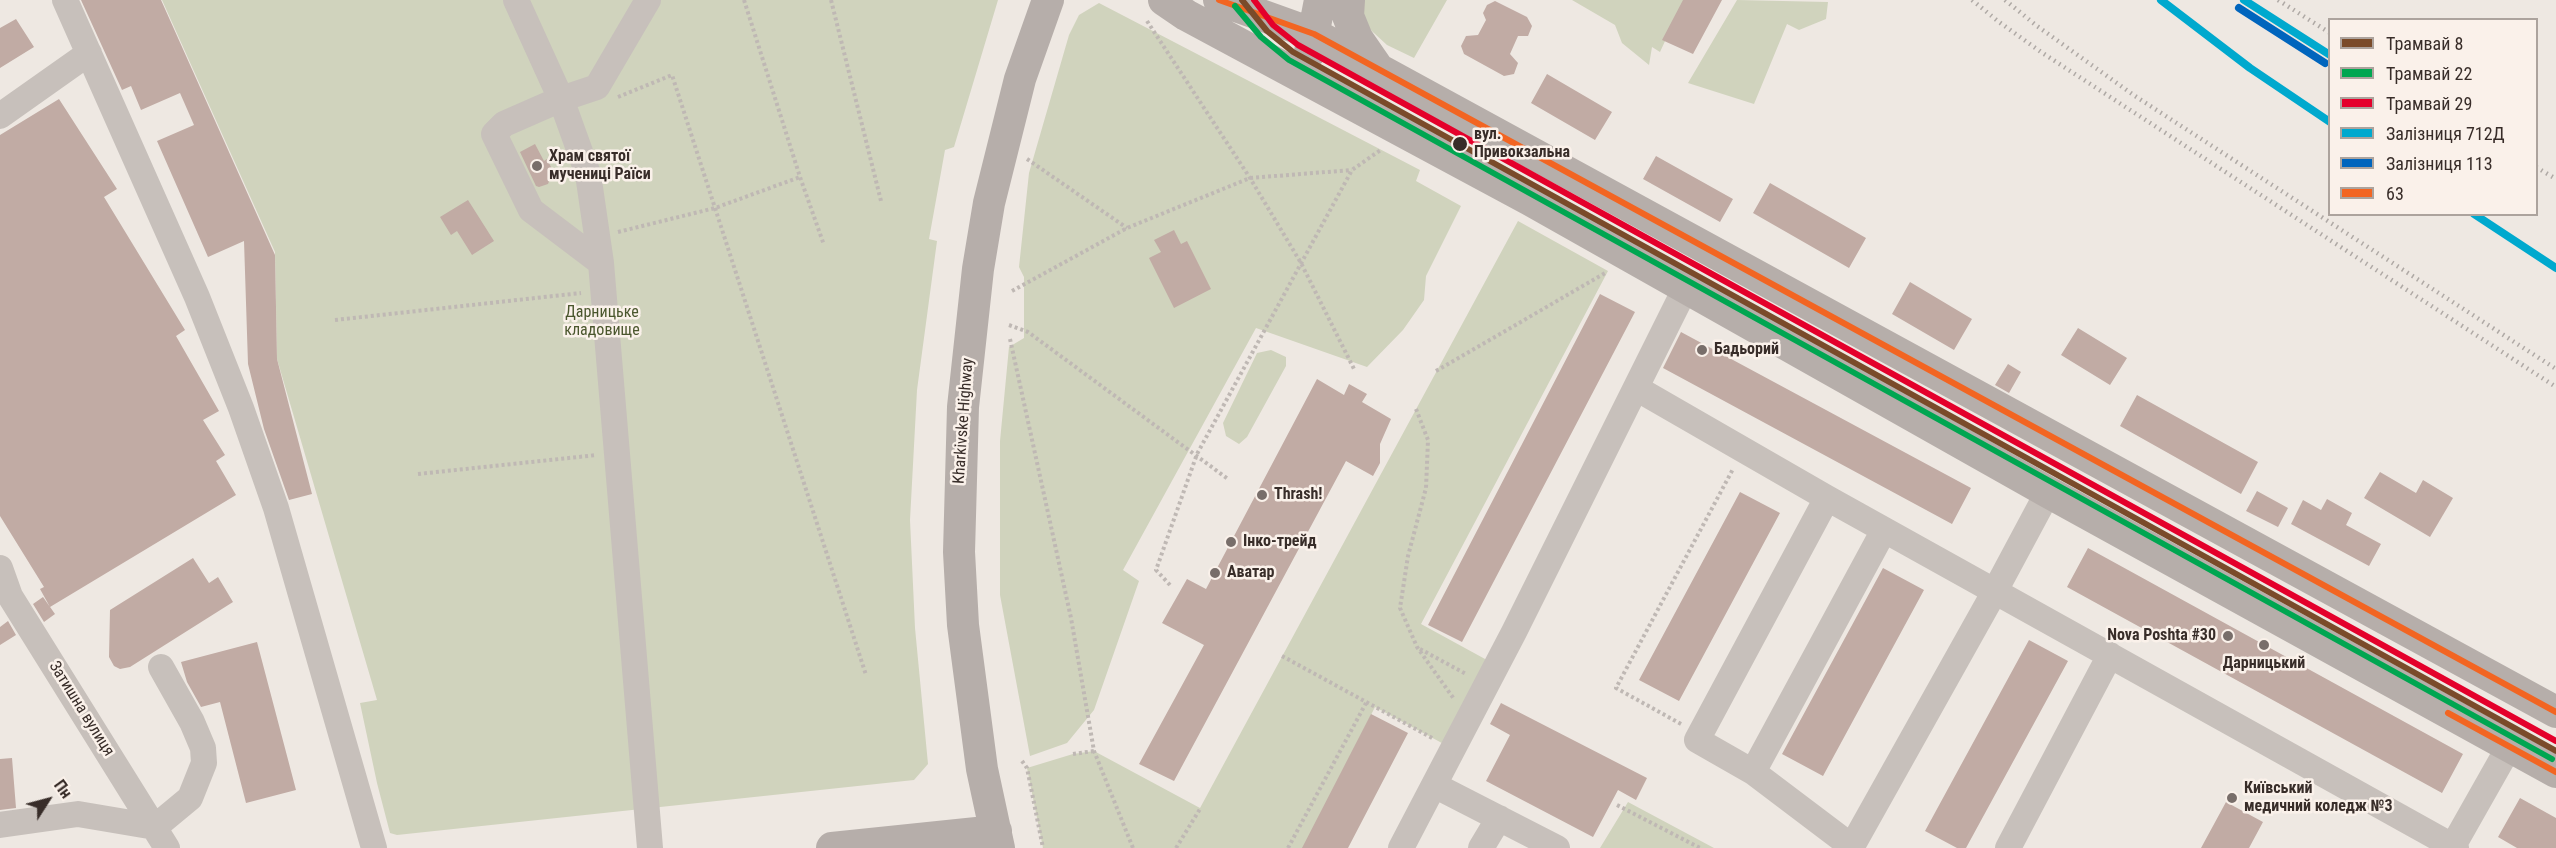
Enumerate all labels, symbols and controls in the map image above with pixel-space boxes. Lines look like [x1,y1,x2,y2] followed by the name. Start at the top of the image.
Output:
[2328,18,2538,216] legend
[2386,33,2463,54] text: Трамвай 8
[2386,63,2472,84] text: Трамвай 22
[2386,93,2472,114] text: Трамвай 29
[2386,123,2505,144] text: Залізниця 712Д
[1474,125,1570,163] place label: вул. Привокзальна
[1451,135,1469,153] marker: вул. Привокзальна
[549,147,651,185] place label: Храм святої мучениці Раїси
[2386,153,2493,174] text: Залізниця 113
[530,159,544,173] marker: Храм святої мучениці Раїси
[2386,183,2404,204] text: 63
[564,303,640,341] park label: Дарницьке кладовище
[1714,340,1779,360] place label: Бадьорий
[1695,343,1709,357] marker: Бадьорий
[950,357,978,485] street label: Kharkivske Highway
[1274,485,1322,505] place label: Thrash!
[1255,488,1269,502] marker: Thrash!
[1243,532,1317,552] place label: Інко-трейд
[1224,535,1238,549] marker: Інко-трейд
[1227,563,1275,583] place label: Аватар
[1208,566,1222,580] marker: Аватар
[2107,626,2216,646] place label: Nova Poshta #30
[2221,629,2235,643] marker: Nova Poshta #30
[2257,638,2271,652] marker: Дарницький
[2223,654,2305,674] place label: Дарницький
[44,658,118,760] street label: Затишна вулиця
[18,770,78,830] north arrow
[50,776,76,802] text: Пн
[2244,779,2393,817] place label: Київський медичний коледж №3
[2225,791,2239,805] marker: Київський медичний коледж №3

